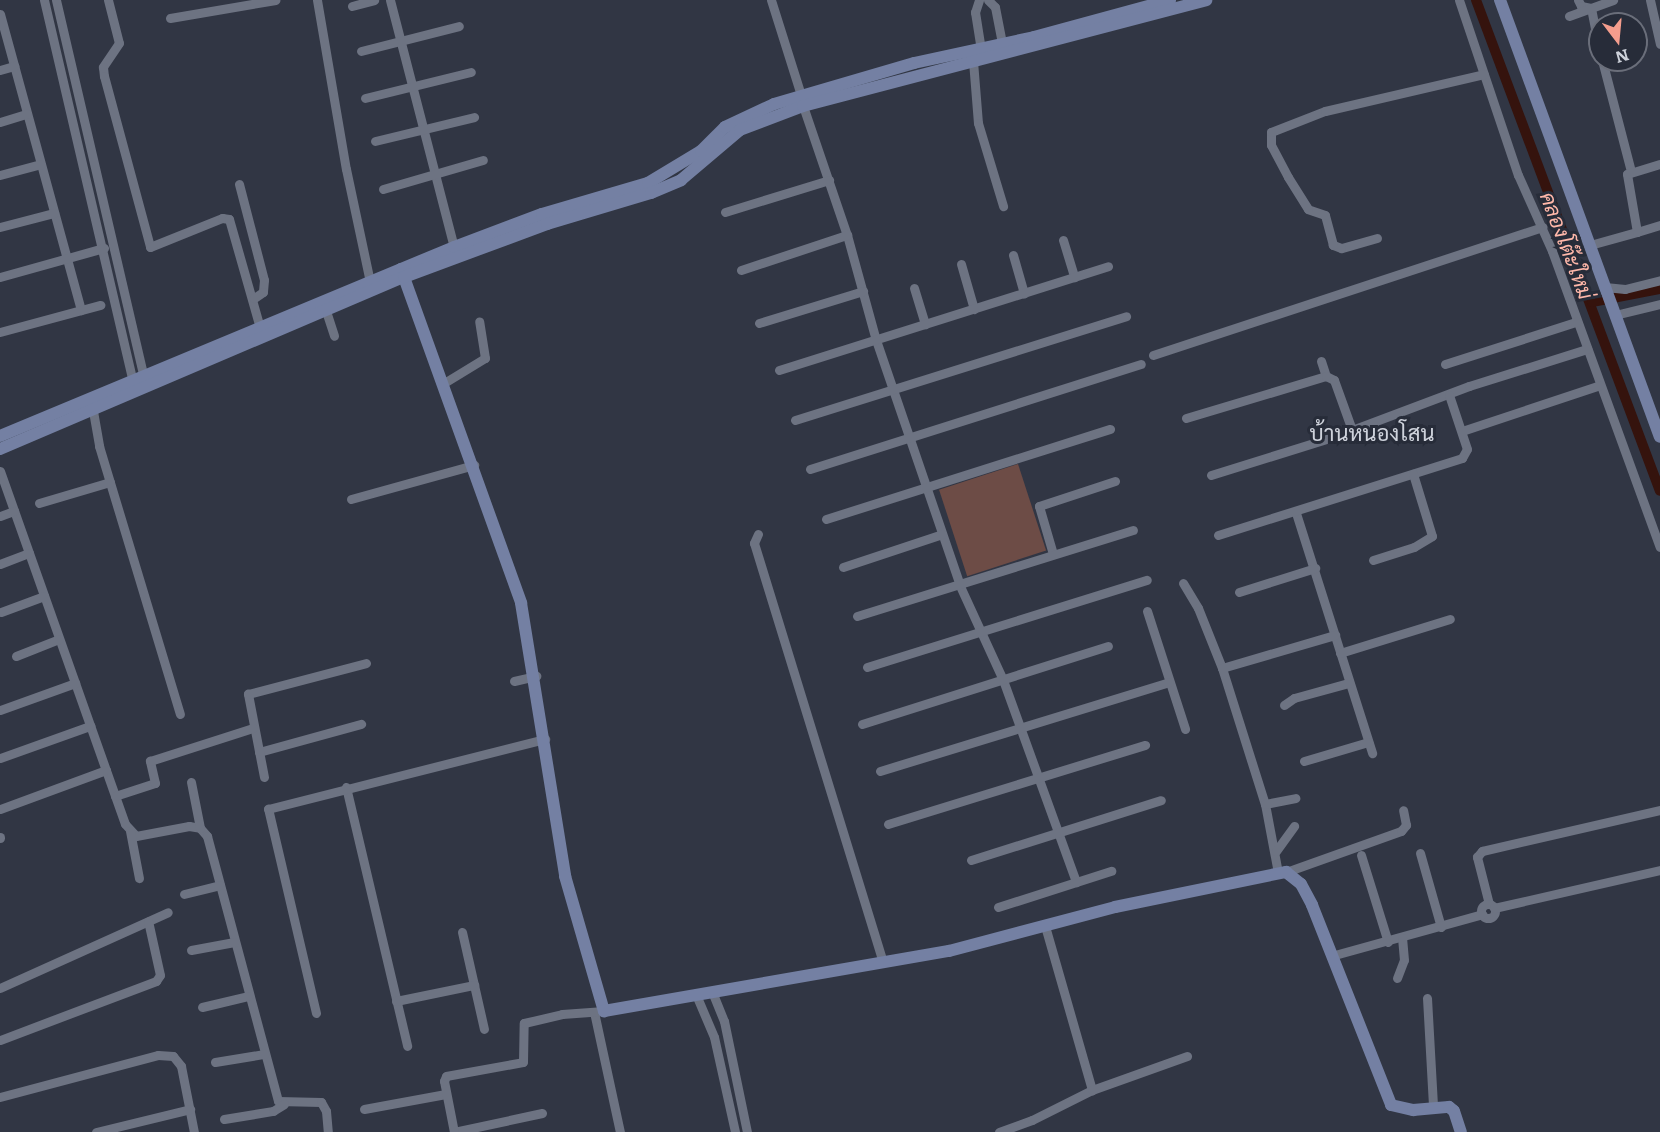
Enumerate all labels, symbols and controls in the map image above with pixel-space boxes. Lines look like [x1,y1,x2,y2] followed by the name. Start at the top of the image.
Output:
[1588,12,1648,72] north arrow
[1613,44,1632,71] text: N
[1536,188,1600,302] water label: คลองโต๊ะใหม่
[1310,419,1434,445] district label: บ้านหนองโสน

